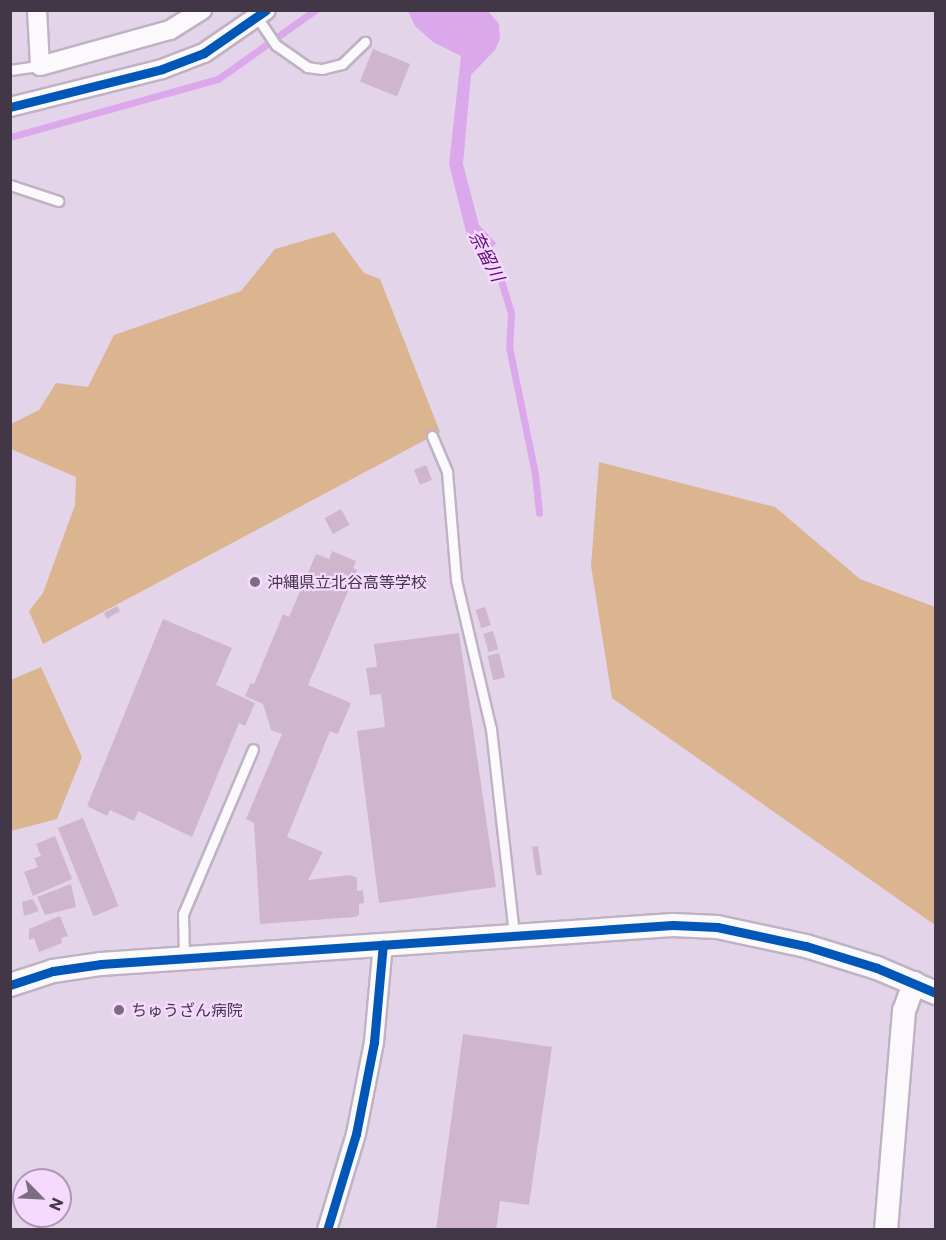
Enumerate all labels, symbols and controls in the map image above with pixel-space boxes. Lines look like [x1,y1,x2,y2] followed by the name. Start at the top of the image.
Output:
[465,227,509,285] water label: 奈留川
[267,572,427,592] place label: 沖縄県立北谷高等学校
[248,575,262,589] marker: 沖縄県立北谷高等学校
[131,1000,243,1020] place label: ちゅうざん病院
[112,1003,126,1017] marker: ちゅうざん病院
[12,1168,72,1228] north arrow
[46,1195,68,1214] text: N

